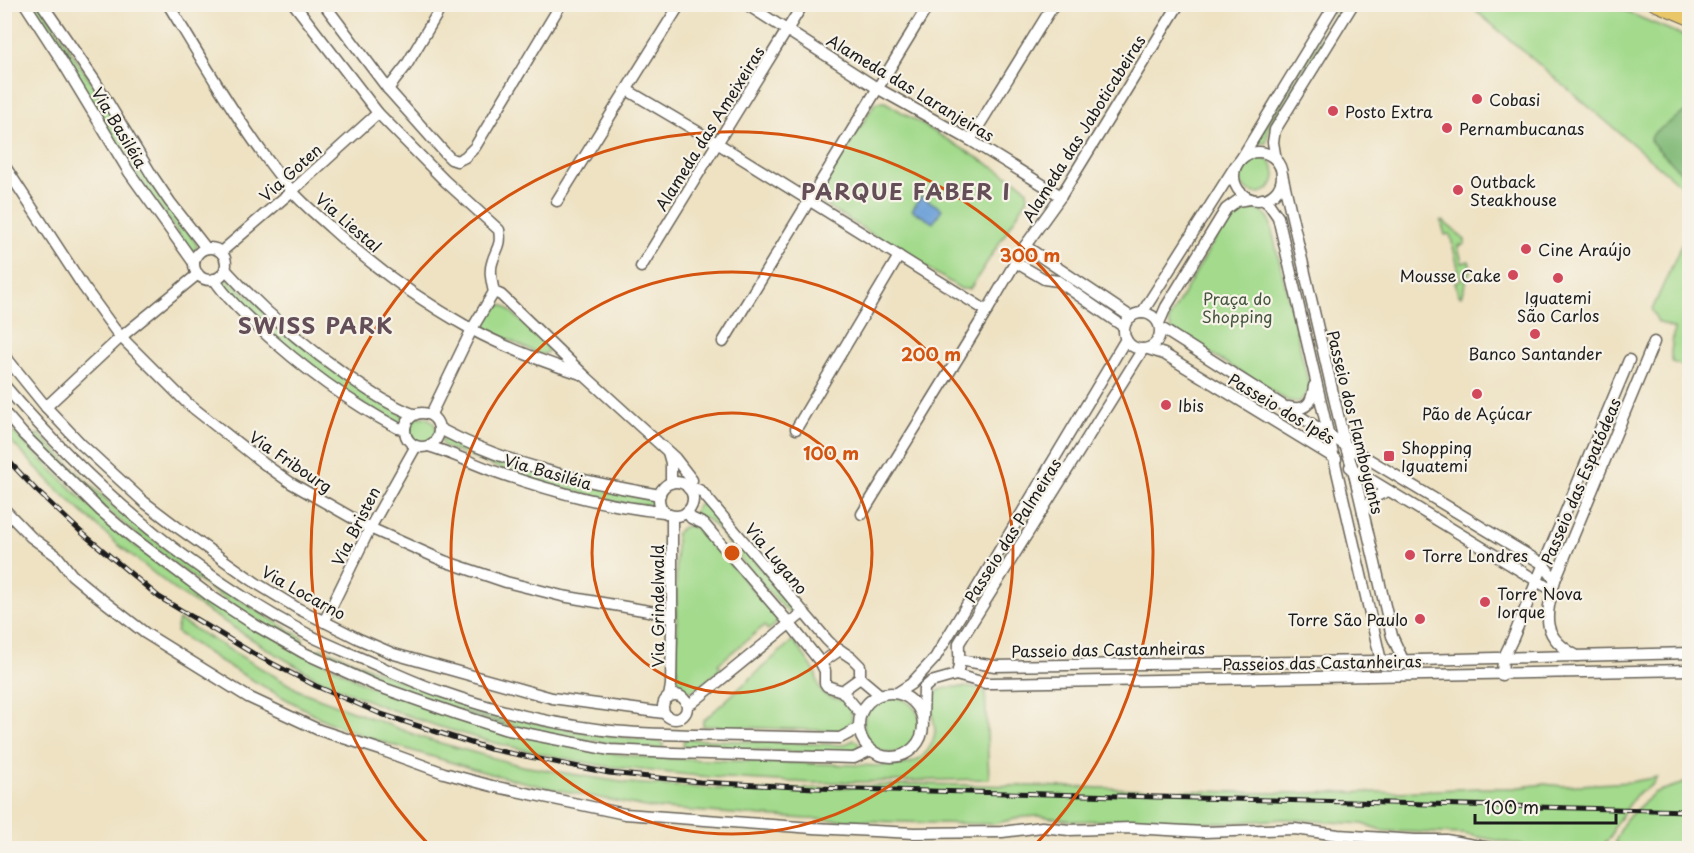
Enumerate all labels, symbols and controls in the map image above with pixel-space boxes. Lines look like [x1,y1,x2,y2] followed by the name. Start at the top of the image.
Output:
[823,27,999,147] street label: Alameda das Laranjeiras
[1015,30,1151,226] street label: Alameda das Jaboticabeiras
[648,41,770,215] street label: Alameda das Ameixeiras
[86,82,154,172] street label: Via Basiléia
[1489,87,1540,111] place label: Cobasi
[1470,92,1484,106] marker: Cobasi
[1345,99,1433,123] place label: Posto Extra
[1326,104,1340,118] marker: Posto Extra
[1459,116,1584,140] place label: Pernambucanas
[1440,121,1454,135] marker: Pernambucanas
[253,137,327,207] street label: Via Goten
[1470,169,1557,211] place label: Outback Steakhouse
[801,174,1011,207] district label: PARQUE FABER I
[1451,183,1465,197] marker: Outback Steakhouse
[311,187,387,257] street label: Via Liestal
[1538,237,1631,261] place label: Cine Araújo
[1000,241,1060,268] text: 300 m
[1519,242,1533,256] marker: Cine Araújo
[1400,263,1501,287] place label: Mousse Cake
[1506,268,1520,282] marker: Mousse Cake
[1551,271,1565,285] marker: Iguatemi São Carlos
[1517,285,1599,327] place label: Iguatemi São Carlos
[1201,286,1273,328] park label: Praça do Shopping
[238,308,394,341] district label: SWISS PARK
[1528,327,1542,341] marker: Banco Santander
[1322,328,1390,516] street label: Passeio dos Flamboyants
[901,340,961,367] text: 200 m
[1468,341,1603,365] place label: Banco Santander
[1224,367,1340,449] street label: Passeio dos Ipês
[1470,387,1484,401] marker: Pão de Açúcar
[1178,393,1204,417] place label: Ibis
[1534,394,1626,568] street label: Passeio das Espatódeas
[1159,398,1173,412] marker: Ibis
[1422,401,1533,425] place label: Pão de Açúcar
[245,424,337,498] street label: Via Fribourg
[1401,435,1472,477] place label: Shopping Iguatemi
[803,439,859,466] text: 100 m
[501,447,595,495] street label: Via Basiléia
[1382,449,1396,463] marker: Shopping Iguatemi
[958,453,1066,607] street label: Passeio das Palmeiras
[325,482,385,570] street label: Via Bristen
[740,517,814,599] street label: Via Lugano
[722,543,742,563] centre of rings
[1422,543,1528,567] place label: Torre Londres
[645,544,669,668] street label: Via Grindelwald
[1403,548,1417,562] marker: Torre Londres
[258,559,351,625] street label: Via Locarno
[1497,581,1582,623] place label: Torre Nova Iorque
[1478,595,1492,609] marker: Torre Nova Iorque
[1288,607,1408,631] place label: Torre São Paulo
[1413,612,1427,626] marker: Torre São Paulo
[1011,635,1205,663] street label: Passeio das Castanheiras
[1222,648,1422,676] street label: Passeios das Castanheiras
[1475,787,1616,825] scale bar
[1484,793,1539,820] text: 100 m

